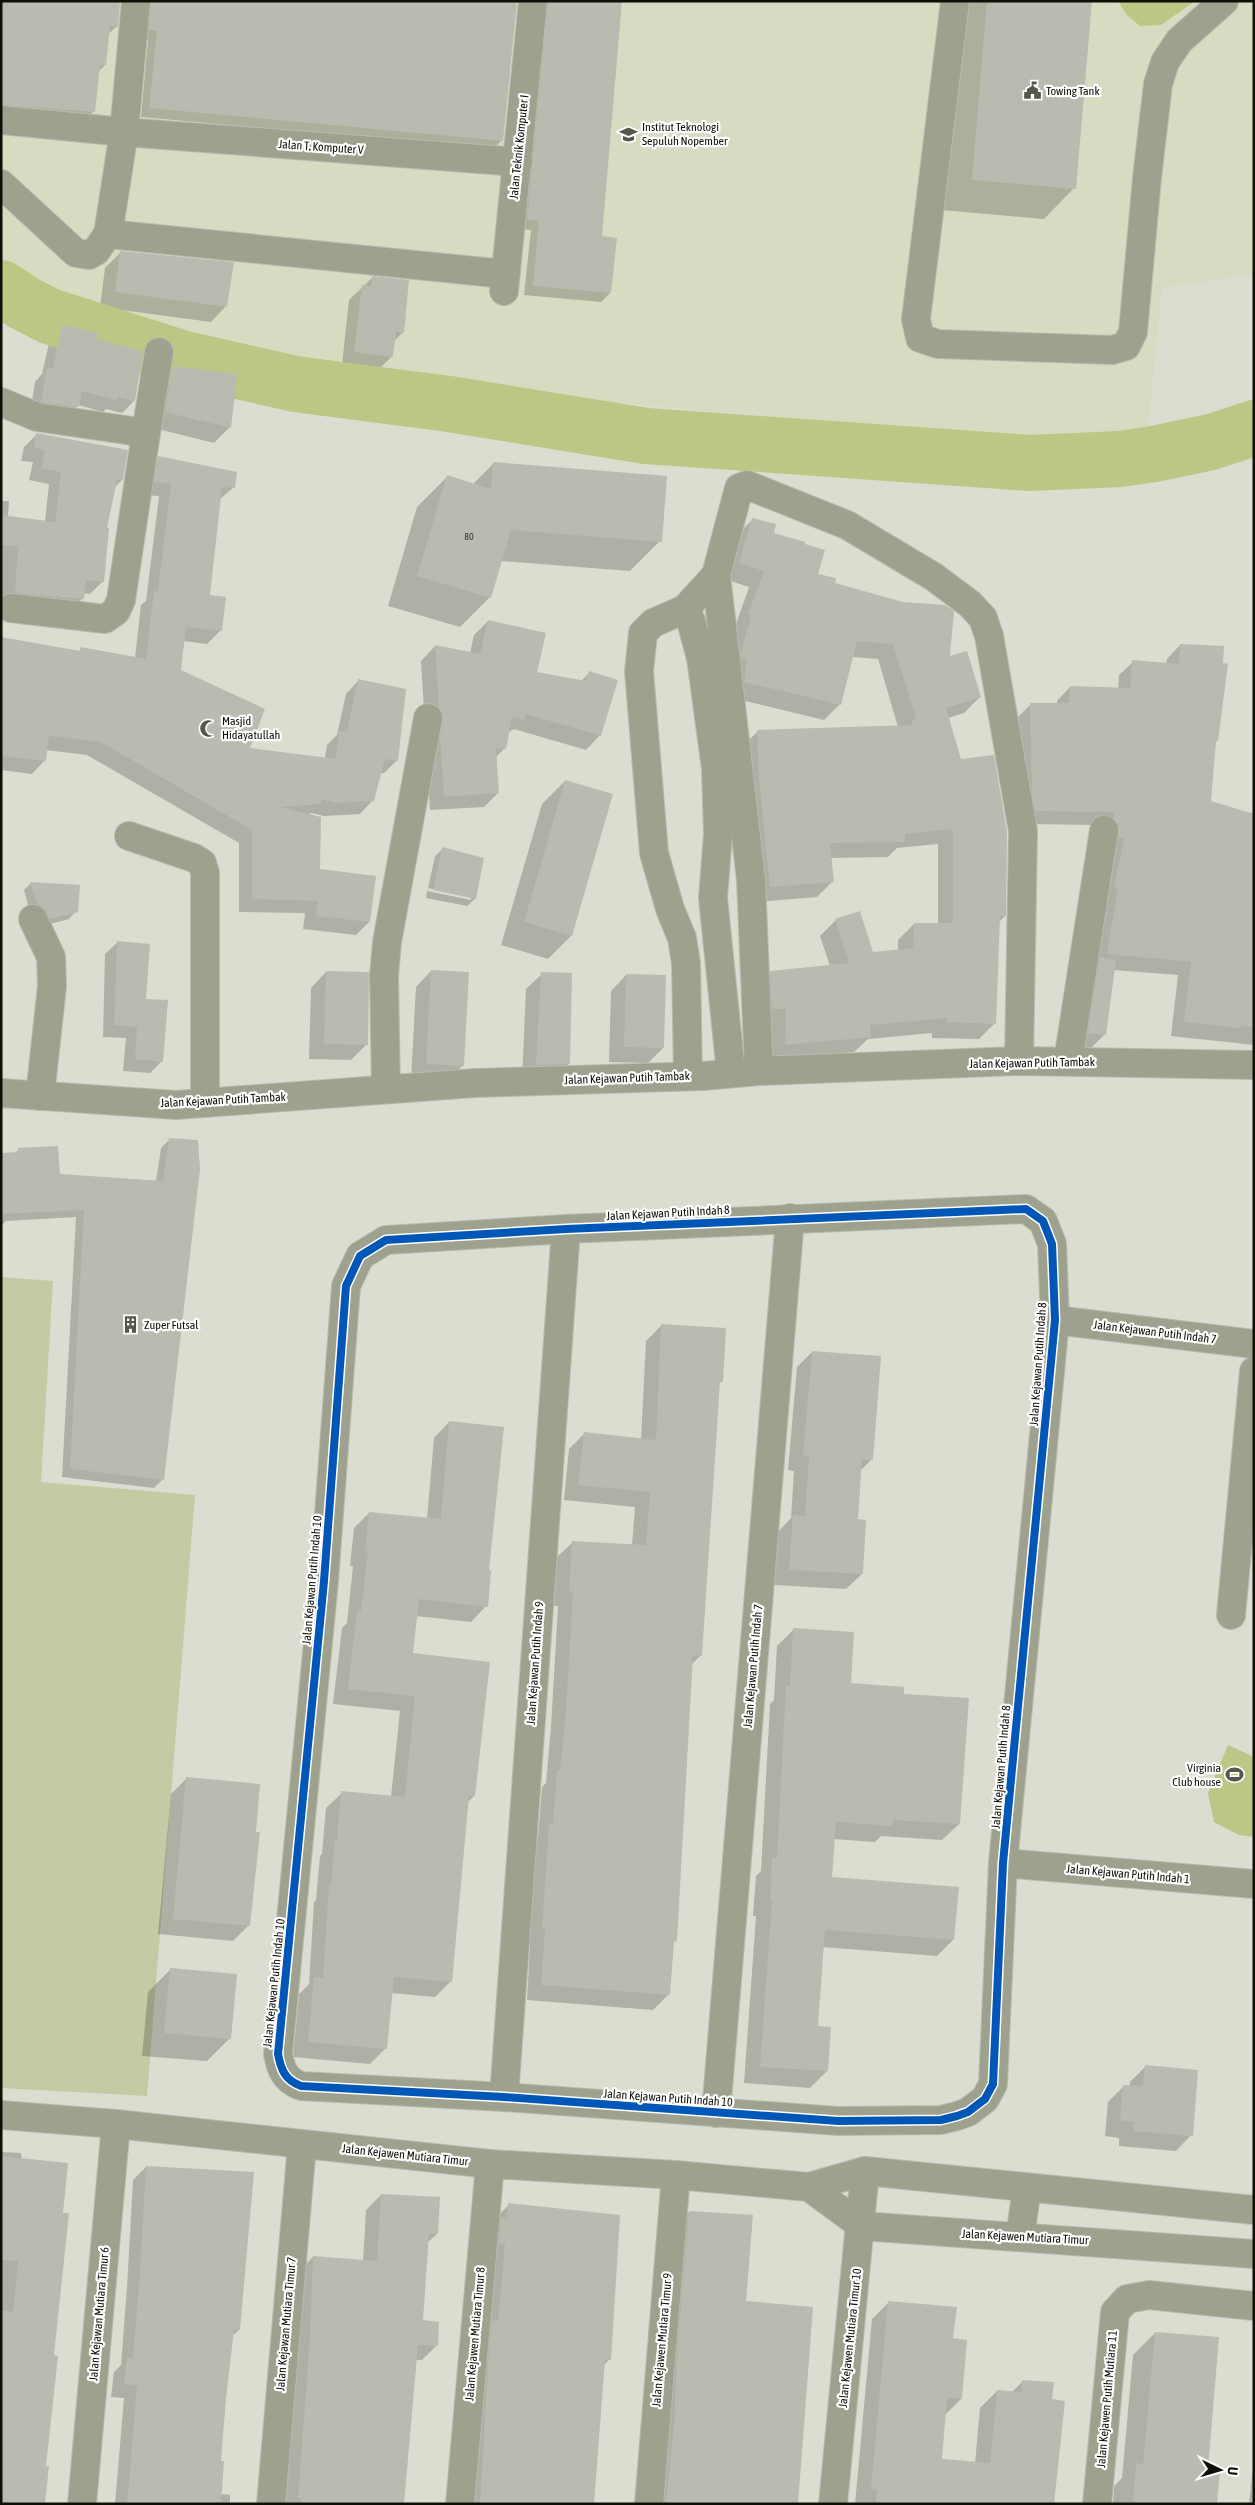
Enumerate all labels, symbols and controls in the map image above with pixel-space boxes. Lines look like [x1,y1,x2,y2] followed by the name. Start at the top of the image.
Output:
[1022,81,1042,101] public building icon: Towing Tank
[1046,84,1100,98] place label: Towing Tank
[507,94,531,200] street label: Jalan Teknik Komputer I
[642,120,728,148] place label: Institut Teknologi Sepuluh Nopember
[618,124,638,144] school or university icon: Institut Teknologi Sepuluh Nopember
[278,137,364,157] street label: Jalan T. Komputer V
[464,531,474,542] house number: 80
[222,714,280,742] place label: Masjid Hidayatullah
[198,718,218,738] mosque icon: Masjid Hidayatullah
[969,1055,1096,1071] street label: Jalan Kejawan Putih Tambak
[564,1069,691,1087] street label: Jalan Kejawan Putih Tambak
[160,1090,287,1110] street label: Jalan Kejawan Putih Tambak
[606,1203,731,1223] street label: Jalan Kejawan Putih Indah 8
[1027,1301,1049,1426] street label: Jalan Kejawan Putih Indah 8
[120,1315,140,1335] building icon: Zuper Futsal
[144,1318,199,1332] place label: Zuper Futsal
[1093,1318,1218,1347] street label: Jalan Kejawan Putih Indah 7
[299,1515,325,1645] street label: Jalan Kejawan Putih Indah 10
[524,1600,546,1725] street label: Jalan Kejawan Putih Indah 9
[741,1603,765,1728] street label: Jalan Kejawan Putih Indah 7
[989,1704,1013,1829] street label: Jalan Kejawan Putih Indah 8
[1172,1761,1221,1789] place label: Virginia Club house
[1225,1765,1245,1785] sports icon: Virginia Club house
[1066,1862,1191,1886] street label: Jalan Kejawan Putih Indah 1
[260,1918,288,2048] street label: Jalan Kejawan Putih Indah 10
[603,2087,733,2110] street label: Jalan Kejawan Putih Indah 10
[341,2141,469,2169] street label: Jalan Kejawen Mutiara Timur
[961,2227,1089,2247] street label: Jalan Kejawen Mutiara Timur
[86,2246,112,2382] street label: Jalan Kejawan Mutiara Timur 6
[273,2256,299,2392] street label: Jalan Kejawan Mutiara Timur 7
[462,2266,488,2401] street label: Jalan Kejawen Mutiara Timur 8
[836,2267,864,2408] street label: Jalan Kejawen Mutiara Timur 10
[649,2272,675,2407] street label: Jalan Kejawen Mutiara Timur 9
[1094,2329,1120,2468] street label: Jalan Kejawen Putih Mutiara 11
[1195,2445,1245,2495] north arrow
[1225,2466,1241,2476] text: U

